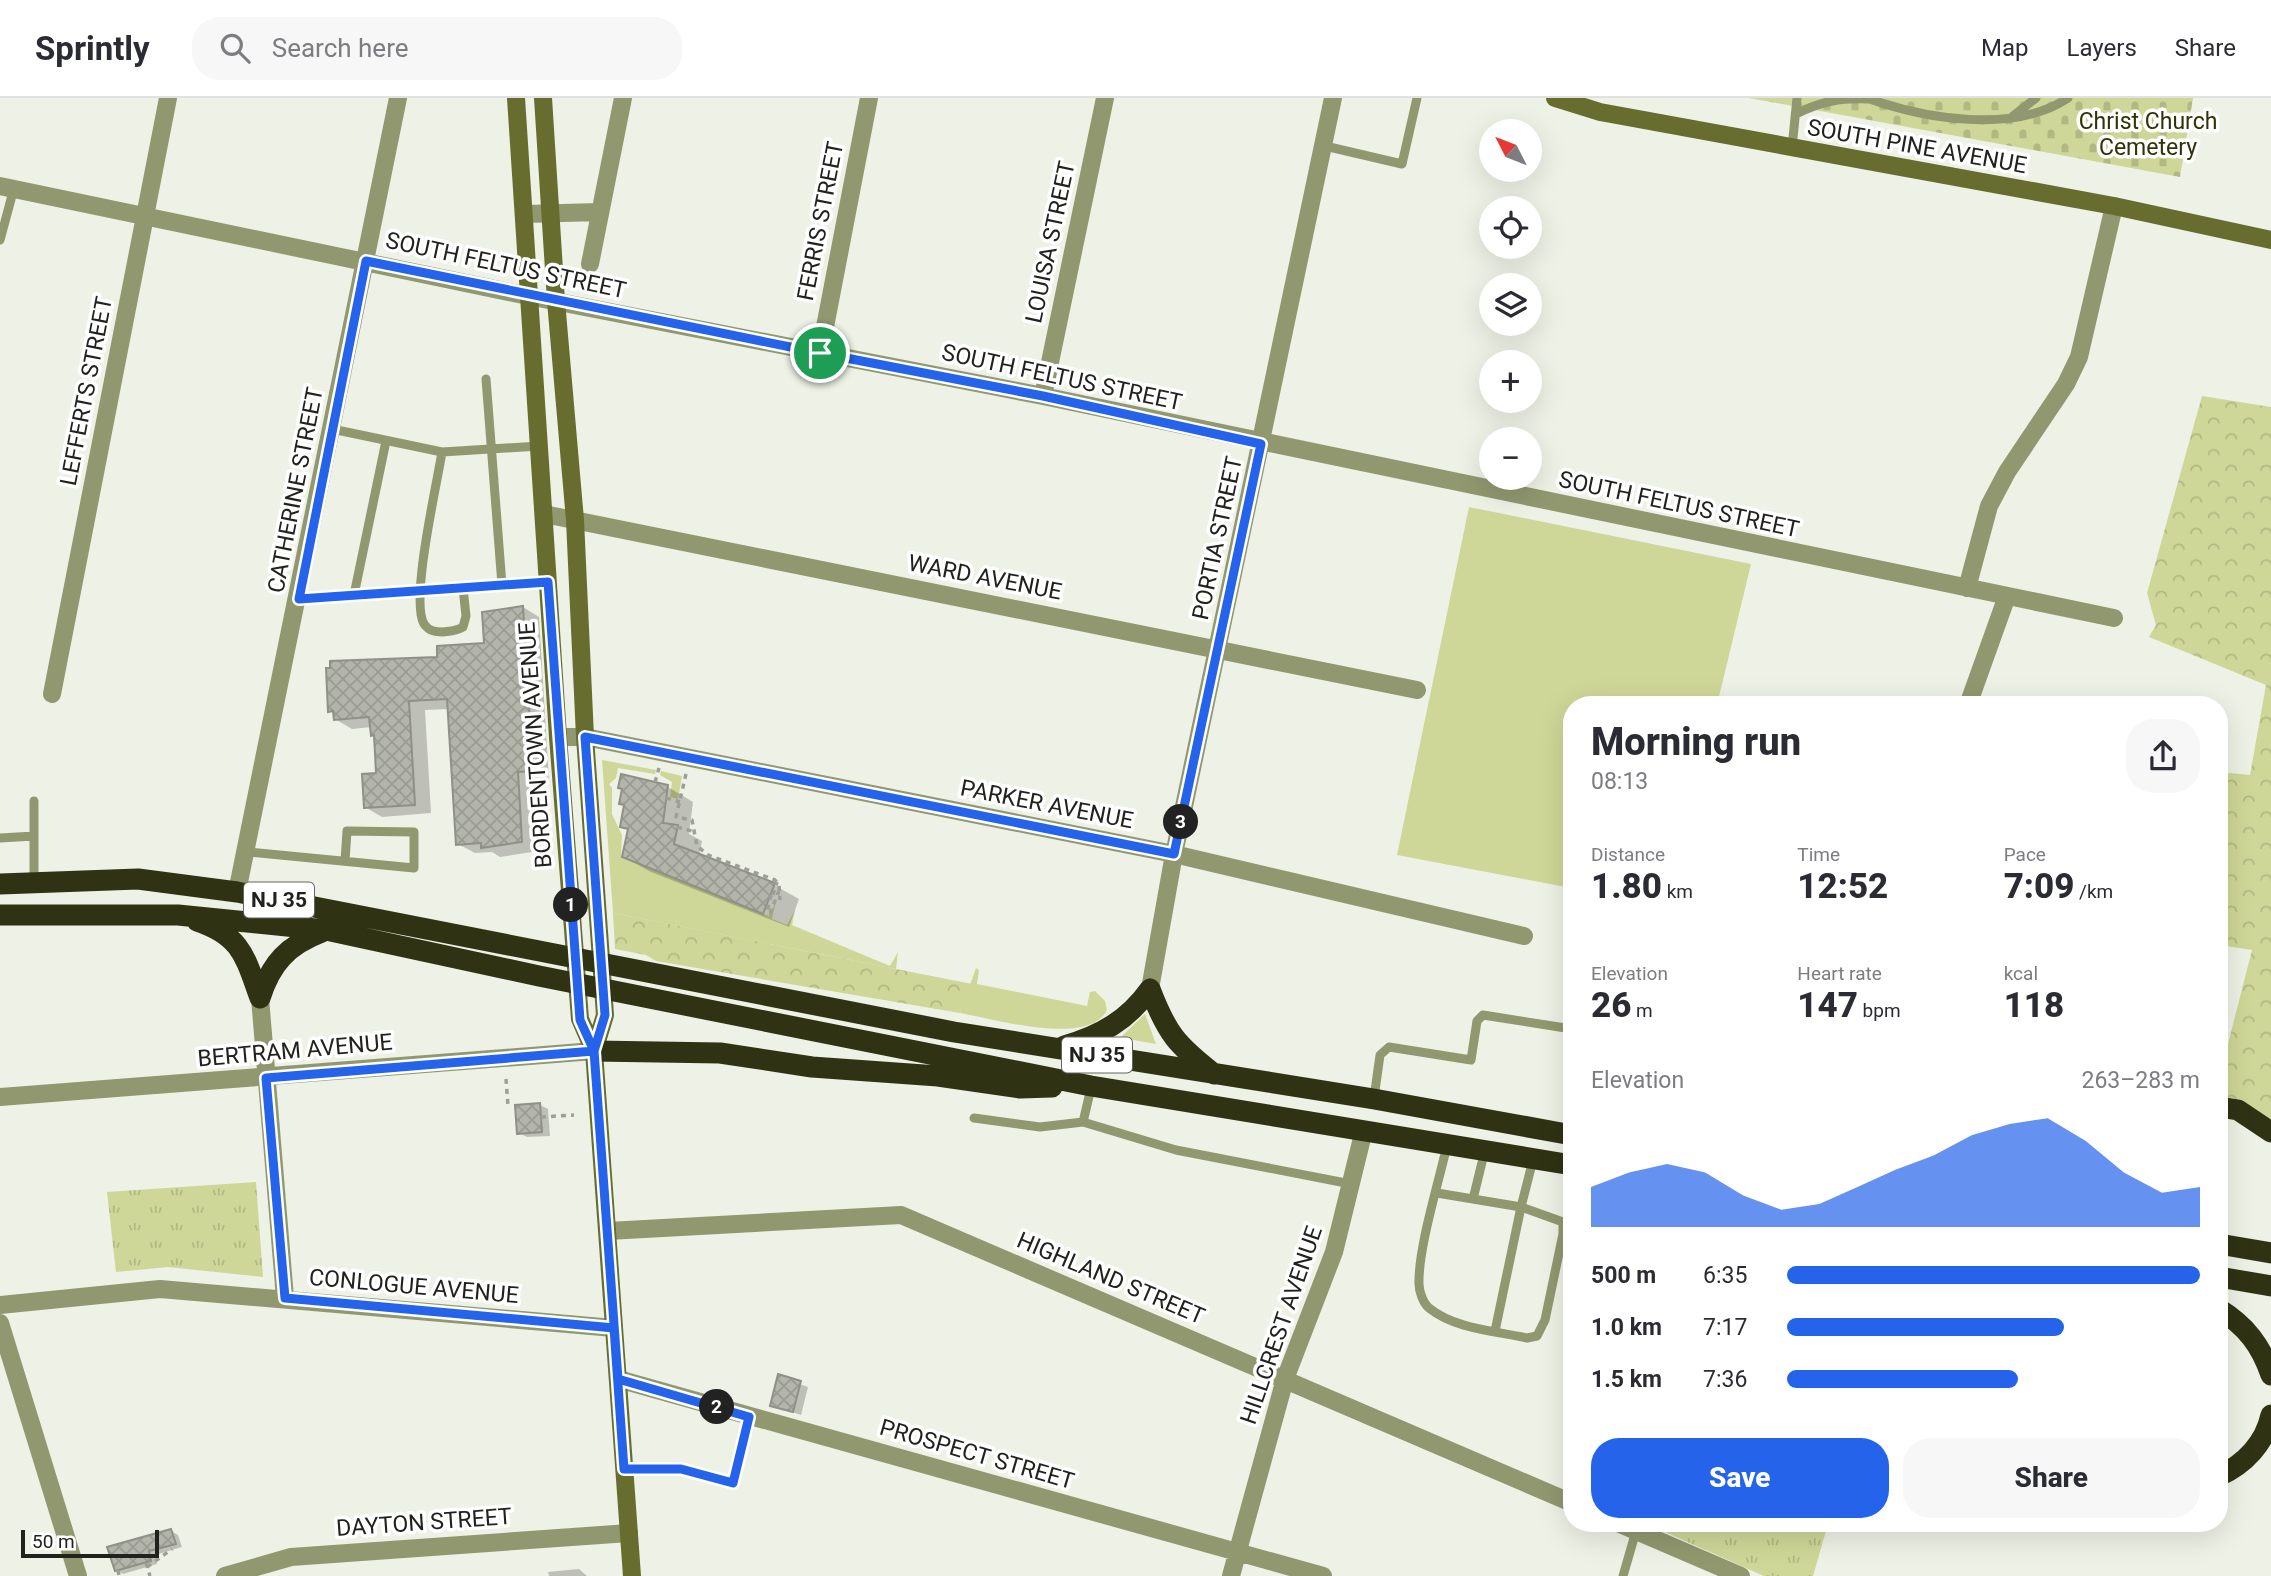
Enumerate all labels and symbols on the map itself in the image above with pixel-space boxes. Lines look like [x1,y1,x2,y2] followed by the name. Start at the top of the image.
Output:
[2079,108,2217,161] park label: Christ Church Cemetery
[1805,114,2029,179] street label: SOUTH PINE AVENUE
[1479,119,1542,182] north arrow
[792,139,849,303] street label: FERRIS STREET
[1020,159,1081,325] street label: LOUISA STREET
[383,227,629,304] street label: SOUTH FELTUS STREET
[55,294,118,488] street label: LEFFERTS STREET
[790,323,850,383] pin
[939,339,1185,416] street label: SOUTH FELTUS STREET
[262,385,329,595] street label: CATHERINE STREET
[1187,454,1248,622] street label: PORTIA STREET
[1556,466,1802,543] street label: SOUTH FELTUS STREET
[906,549,1064,606] street label: WARD AVENUE
[513,621,558,869] street label: BORDENTOWN AVENUE
[958,774,1136,835] street label: PARKER AVENUE
[1164,804,1198,840] pin: 3
[244,882,314,918] road number: NJ 35
[554,888,588,922] pin: 1
[196,1029,394,1072] street label: BERTRAM AVENUE
[1062,1038,1132,1072] road number: NJ 35
[1235,1223,1328,1428] street label: HILLCREST AVENUE
[1013,1227,1209,1330] street label: HIGHLAND STREET
[308,1264,520,1309] street label: CONLOGUE AVENUE
[700,1390,734,1424] pin: 2
[877,1414,1077,1495] street label: PROSPECT STREET
[335,1503,513,1542] street label: DAYTON STREET
[21,1527,159,1559] scale bar

